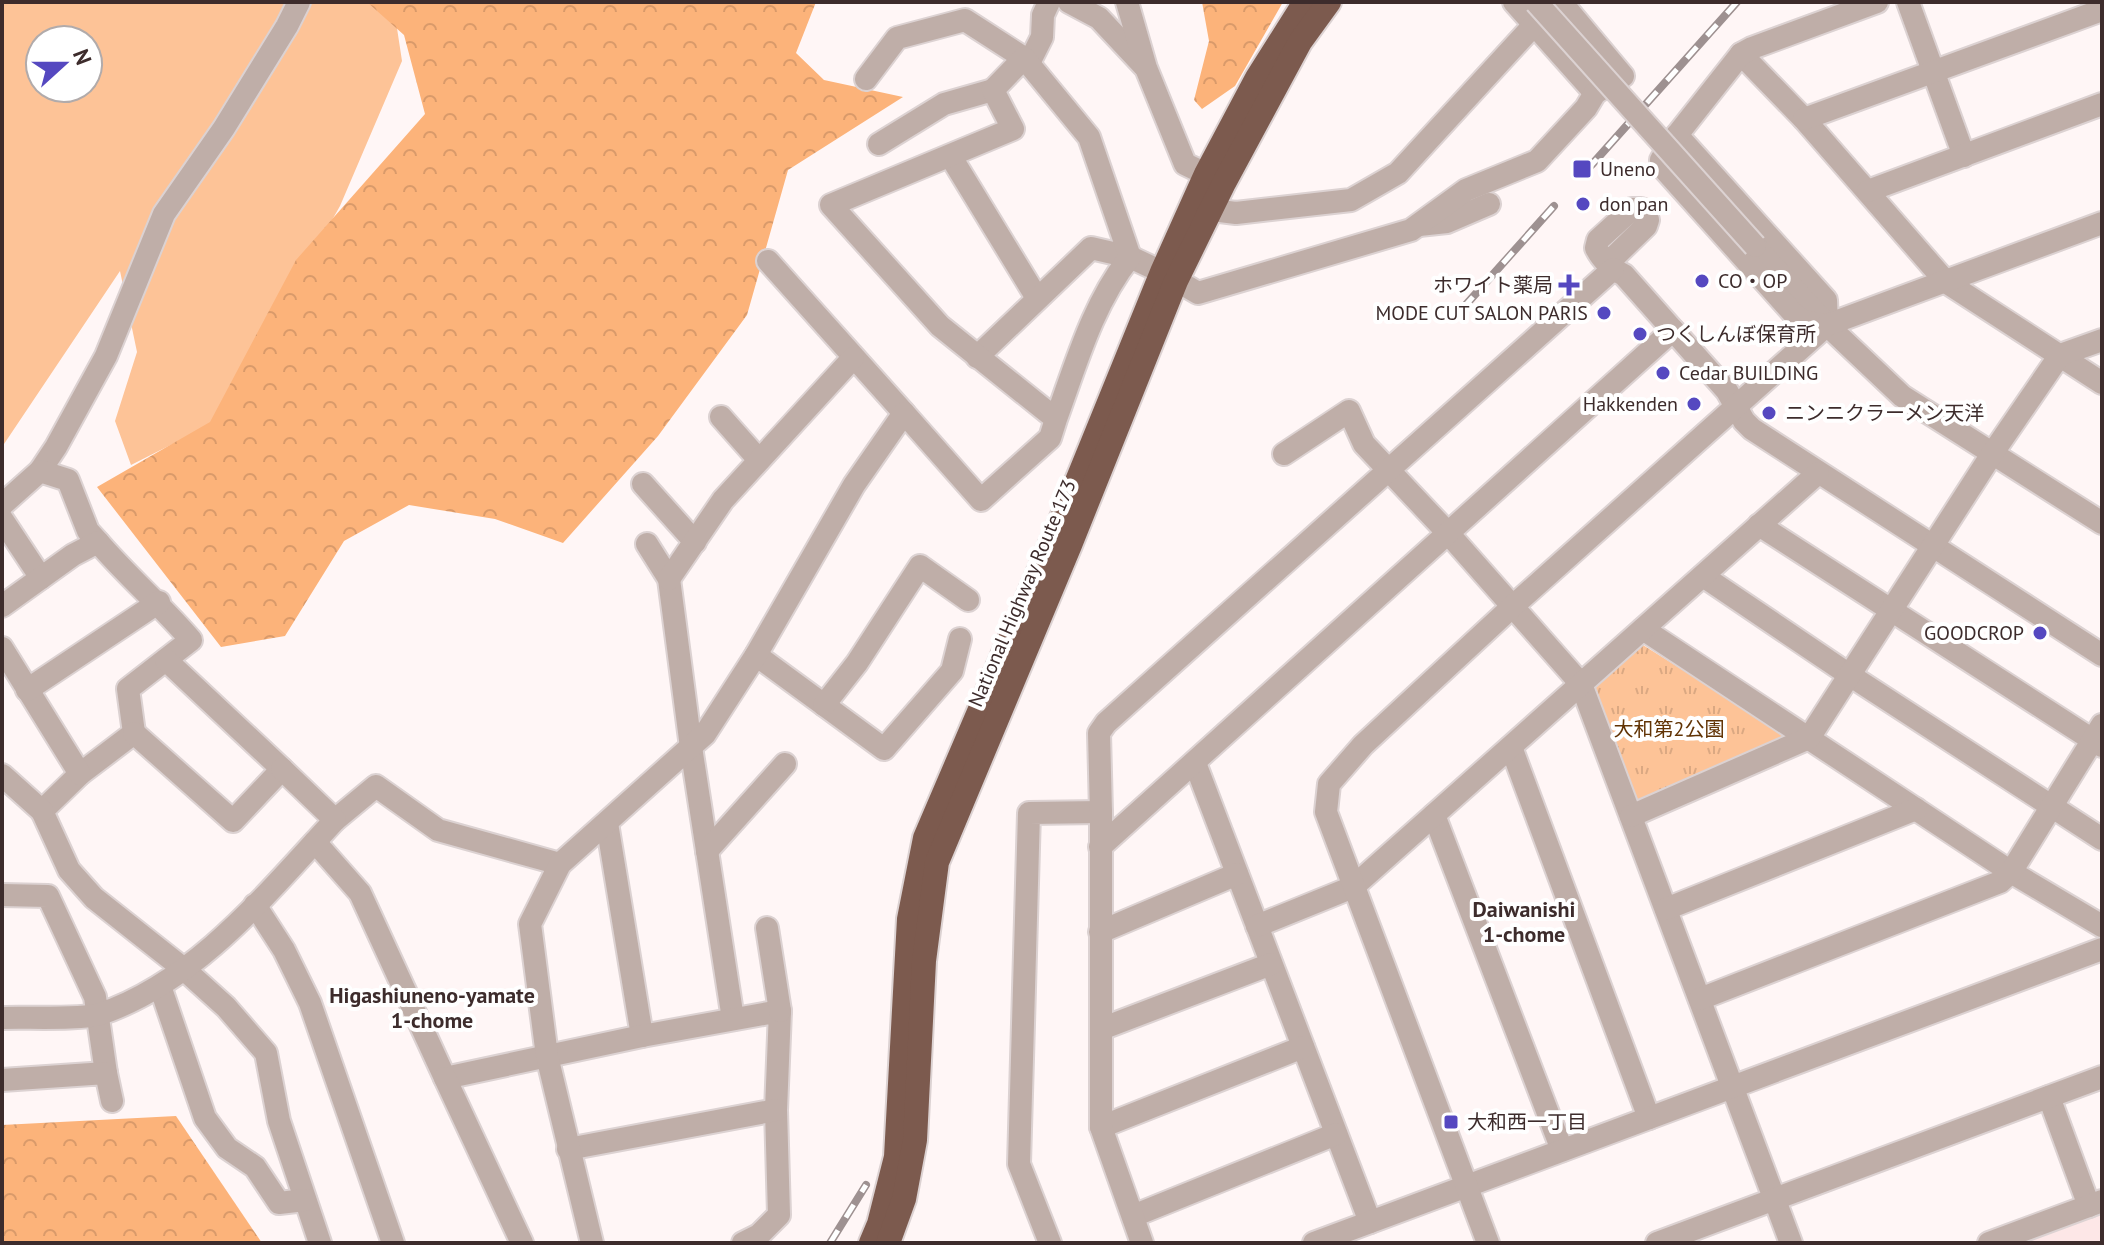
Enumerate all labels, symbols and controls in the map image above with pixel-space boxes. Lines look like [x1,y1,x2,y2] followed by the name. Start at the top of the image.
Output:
[24,24,104,104] north arrow
[67,45,98,69] text: N
[1600,156,1656,182] place label: Uneno
[1571,158,1593,180] marker: Uneno
[1599,191,1668,217] place label: don pan
[1574,195,1592,213] marker: don pan
[1718,268,1787,294] place label: CO・OP
[1433,272,1553,298] place label: ホワイト薬局
[1693,272,1711,290] marker: CO・OP
[1560,276,1578,294] marker: ホワイト薬局
[1375,300,1588,326] place label: MODE CUT SALON PARIS
[1595,304,1613,322] marker: MODE CUT SALON PARIS
[1656,321,1816,347] place label: つくしんぼ保育所
[1631,325,1649,343] marker: つくしんぼ保育所
[1679,360,1818,386] place label: Cedar BUILDING
[1654,364,1672,382] marker: Cedar BUILDING
[1583,391,1678,417] place label: Hakkenden
[1685,395,1703,413] marker: Hakkenden
[1785,400,1984,426] place label: ニンニクラーメン天洋
[1760,404,1778,422] marker: ニンニクラーメン天洋
[962,475,1082,711] street label: National Highway Route 173
[1924,620,2024,646] place label: GOODCROP
[2031,624,2049,642] marker: GOODCROP
[1614,716,1724,742] park label: 大和第2公園
[1473,895,1575,948] district label: Daiwanishi 1-chome
[329,981,535,1034] district label: Higashiuneno-yamate 1-chome
[1467,1109,1587,1135] place label: 大和西一丁目
[1442,1113,1460,1131] marker: 大和西一丁目

